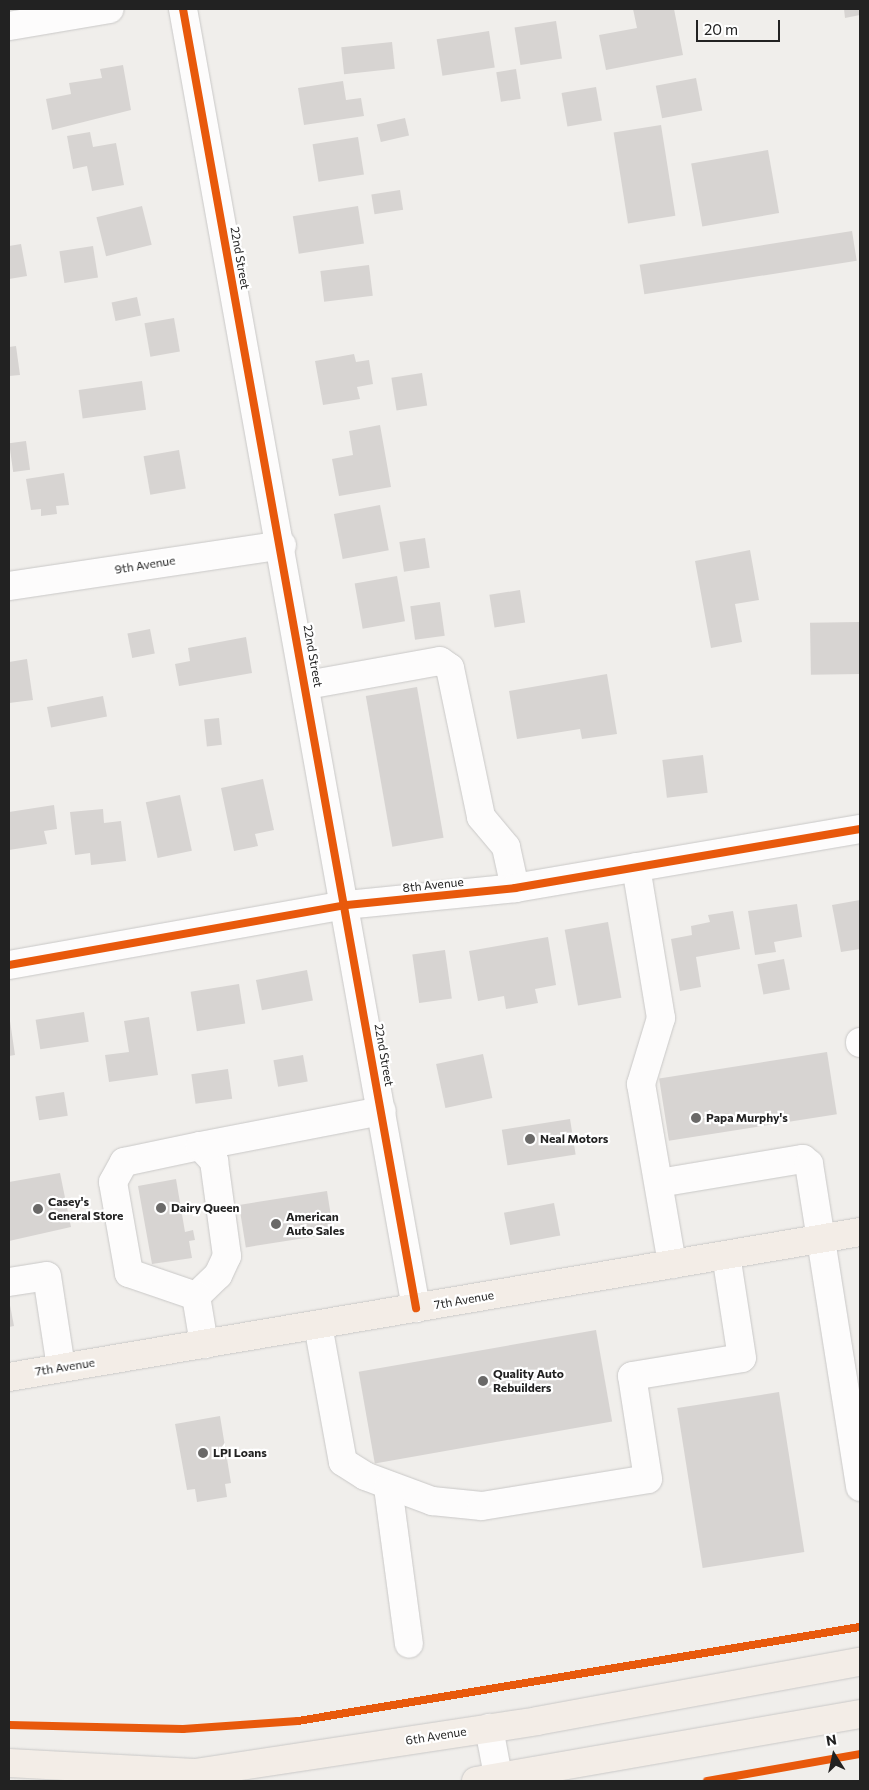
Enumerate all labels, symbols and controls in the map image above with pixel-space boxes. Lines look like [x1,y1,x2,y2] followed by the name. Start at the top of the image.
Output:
[699,10,783,42] scale bar
[704,20,738,38] text: 20 m
[227,226,253,290] street label: 22nd Street
[114,553,176,577] street label: 9th Avenue
[300,624,326,688] street label: 22nd Street
[402,875,464,895] street label: 8th Avenue
[371,1023,397,1087] street label: 22nd Street
[706,1111,788,1125] place label: Papa Murphy's
[690,1112,702,1124] marker: Papa Murphy's
[540,1132,608,1146] place label: Neal Motors
[524,1133,536,1145] marker: Neal Motors
[48,1195,123,1223] place label: Casey's General Store
[171,1201,239,1215] place label: Dairy Queen
[155,1202,167,1214] marker: Dairy Queen
[32,1203,44,1215] marker: Casey's General Store
[286,1210,345,1238] place label: American Auto Sales
[270,1218,282,1230] marker: American Auto Sales
[433,1288,495,1312] street label: 7th Avenue
[34,1355,96,1379] street label: 7th Avenue
[493,1367,564,1395] place label: Quality Auto Rebuilders
[477,1375,489,1387] marker: Quality Auto Rebuilders
[213,1446,267,1460] place label: LPI Loans
[197,1447,209,1459] marker: LPI Loans
[405,1724,467,1748] street label: 6th Avenue
[809,1730,859,1780] north arrow
[825,1730,838,1749] text: N

